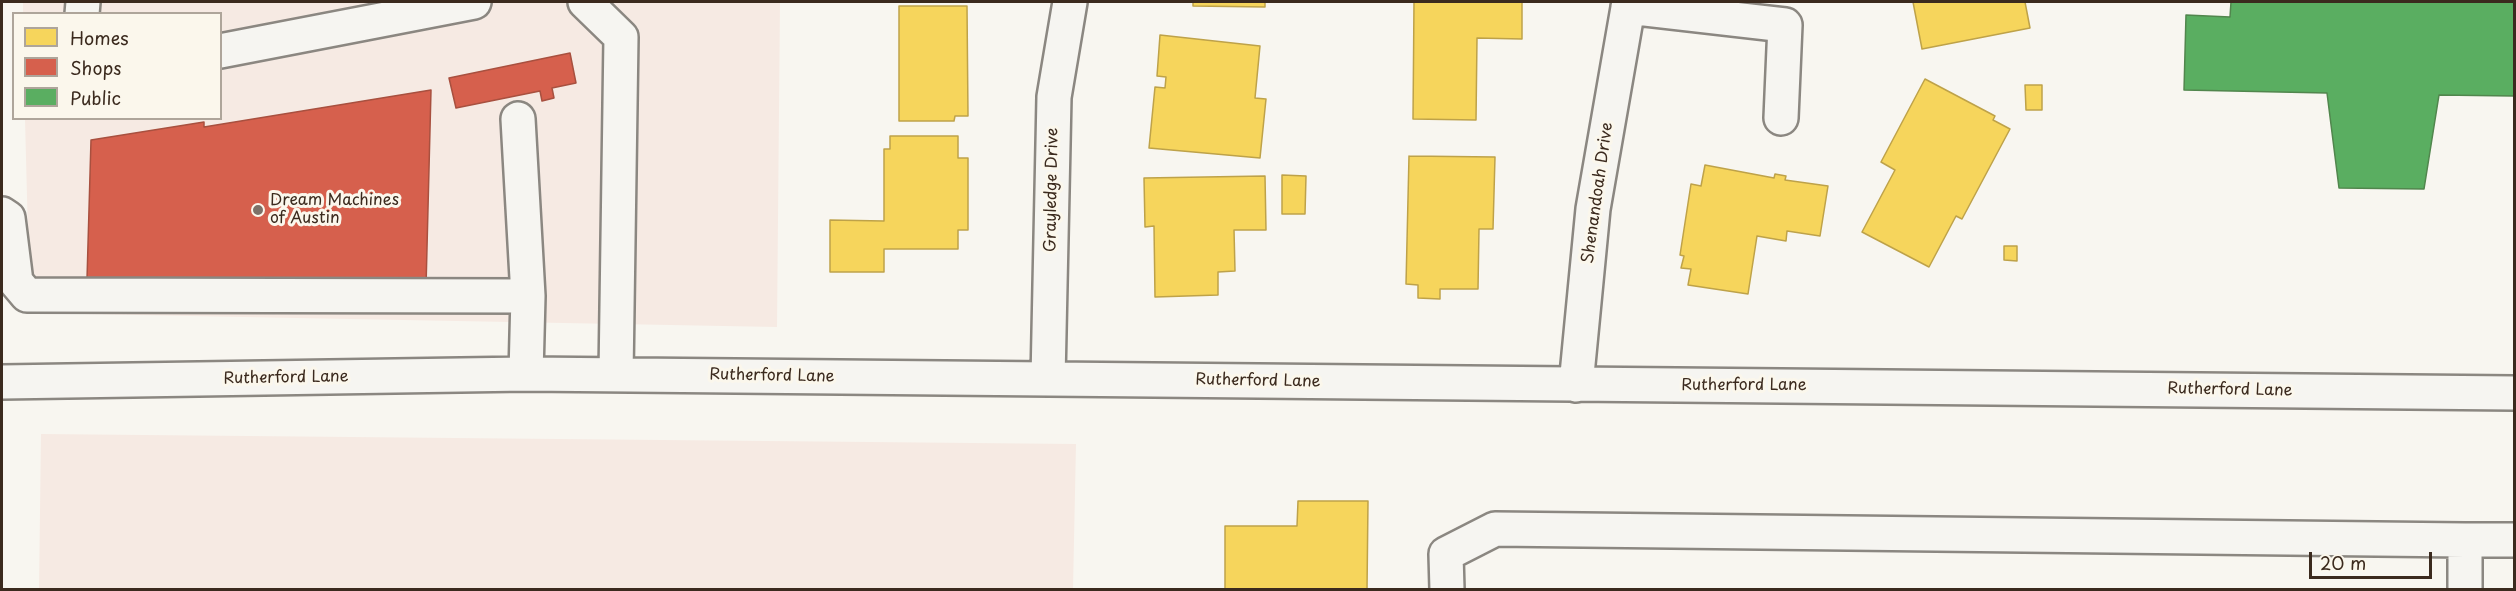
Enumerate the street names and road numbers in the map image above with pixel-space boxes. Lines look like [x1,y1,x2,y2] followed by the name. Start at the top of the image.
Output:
[1579,121,1617,265] street label: Shenandoah Drive
[1041,128,1063,252] street label: Grayledge Drive
[709,365,835,387] street label: Rutherford Lane
[223,367,349,389] street label: Rutherford Lane
[1195,370,1321,392] street label: Rutherford Lane
[1681,376,1807,396] street label: Rutherford Lane
[2167,379,2293,401] street label: Rutherford Lane

